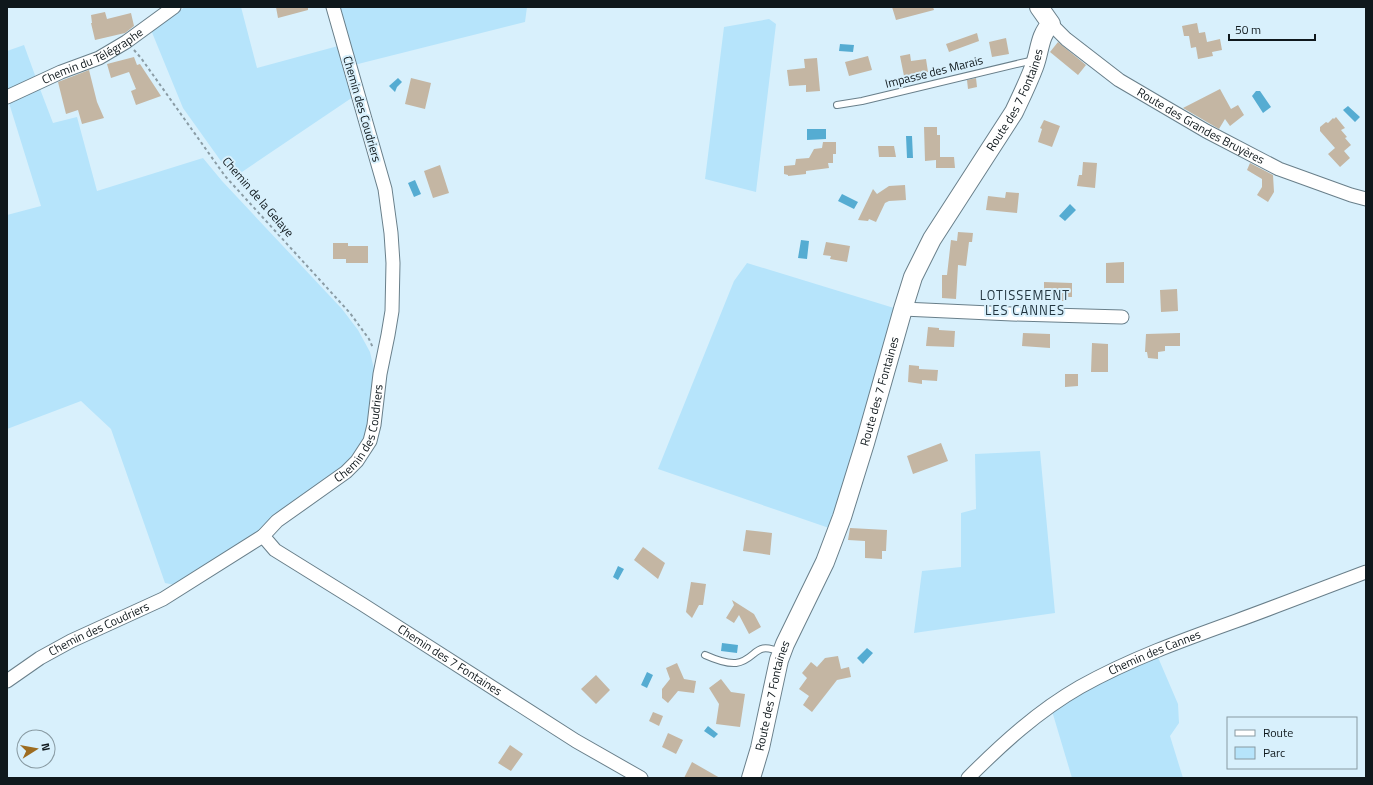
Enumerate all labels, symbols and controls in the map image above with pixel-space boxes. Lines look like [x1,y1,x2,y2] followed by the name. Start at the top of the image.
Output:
[1229,16,1315,42] scale bar
[1235,20,1261,39] text: 50 m
[38,23,147,89] street label: Chemin du Télégraphe
[981,47,1048,155] street label: Route des 7 Fontaines
[883,50,985,93] street label: Impasse des Marais
[338,54,387,164] street label: Chemin des Coudriers
[1133,82,1268,169] street label: Route des Grandes Bruyères
[218,152,299,241] street label: Chemin de la Gelaye
[980,285,1070,320] district label: LOTISSEMENT LES CANNES
[855,334,904,448] street label: Route des 7 Fontaines
[330,383,388,487] street label: Chemin des Coudriers
[45,596,153,661] street label: Chemin des Coudriers
[394,619,506,701] street label: Chemin des 7 Fontaines
[1105,624,1204,680] street label: Chemin des Cannes
[750,637,795,753] street label: Route des 7 Fontaines
[1227,717,1357,769] legend
[1263,723,1293,742] text: Route
[16,729,56,769] north arrow
[37,742,54,752] text: N
[1263,743,1285,762] text: Parc

